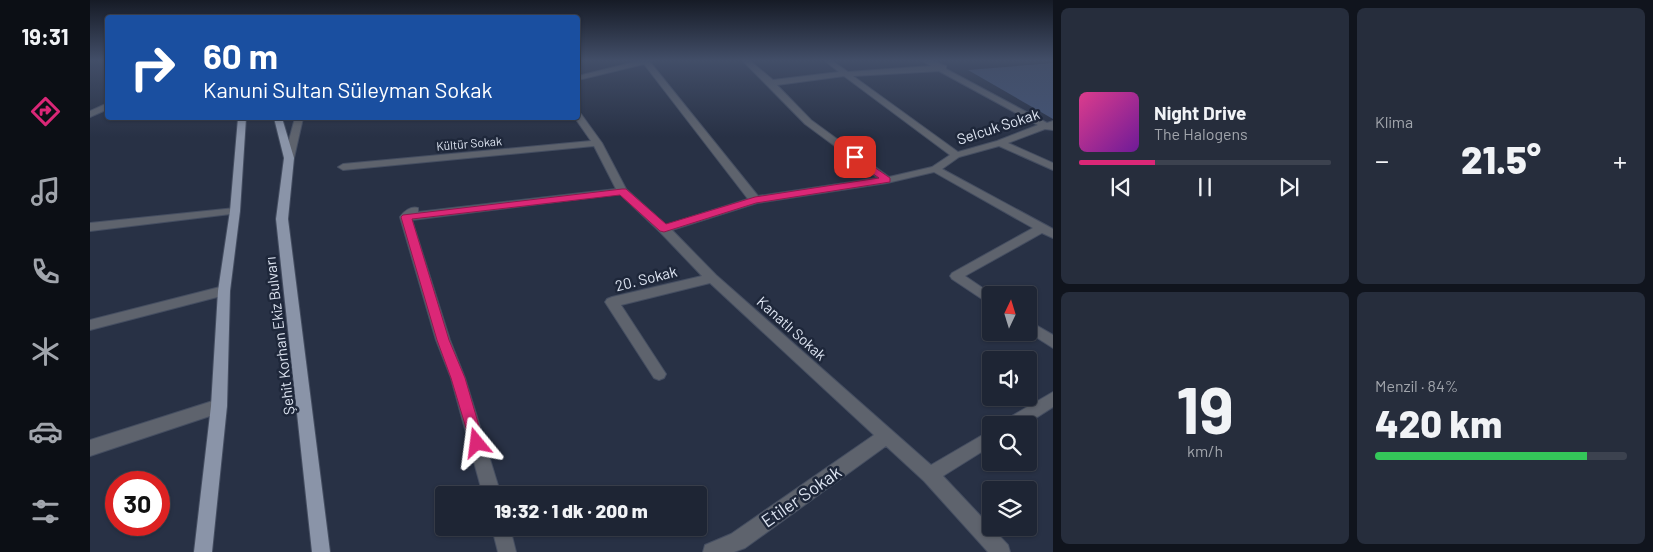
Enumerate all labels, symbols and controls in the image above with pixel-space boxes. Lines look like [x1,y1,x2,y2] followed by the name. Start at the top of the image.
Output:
[21,23,69,49] text: 19:31
[203,34,278,76] text: 60 m
[120,35,185,100] icon: right
[203,76,492,102] text: Kanuni Sultan Süleyman Sokak
[28,94,63,129] icon: directions
[1154,101,1246,124] text: Night Drive
[954,104,1042,148] street label: Selcuk Sokak
[1375,112,1413,131] text: Klima
[1154,124,1248,143] text: The Halogens
[436,133,502,153] street label: Kültür Sokak
[834,136,876,178] pin
[1461,136,1541,182] text: 21.5°
[841,143,869,171] icon: arrive
[1375,143,1389,177] text: −
[1613,143,1627,177] text: +
[1107,173,1135,201] icon: previous
[1191,173,1219,201] icon: pause
[1275,173,1303,201] icon: next
[28,174,63,209] icon: music
[28,254,63,289] icon: phone
[260,256,298,416] street label: Şehit Korhan Ekiz Bulvarı
[613,262,679,294] street label: 20. Sokak
[982,286,1038,341] north arrow
[982,286,1037,536] map controls
[754,292,831,364] street label: Kanatlı Sokak
[28,334,63,369] icon: climate
[982,351,1037,406] button: sound
[1176,369,1234,447] text: 19
[1375,376,1458,395] text: Menzil · 84%
[1375,400,1502,446] text: 420 km
[28,414,63,449] icon: car
[450,416,502,468] position arrow
[982,416,1037,471] button: search
[1187,441,1223,460] text: km/h
[757,460,845,532] street label: Etiler Sokak
[105,471,170,536] speed limit sign: 30
[982,481,1037,536] button: layers
[28,494,63,529] icon: filters
[494,499,648,522] text: 19:32 · 1 dk · 200 m

